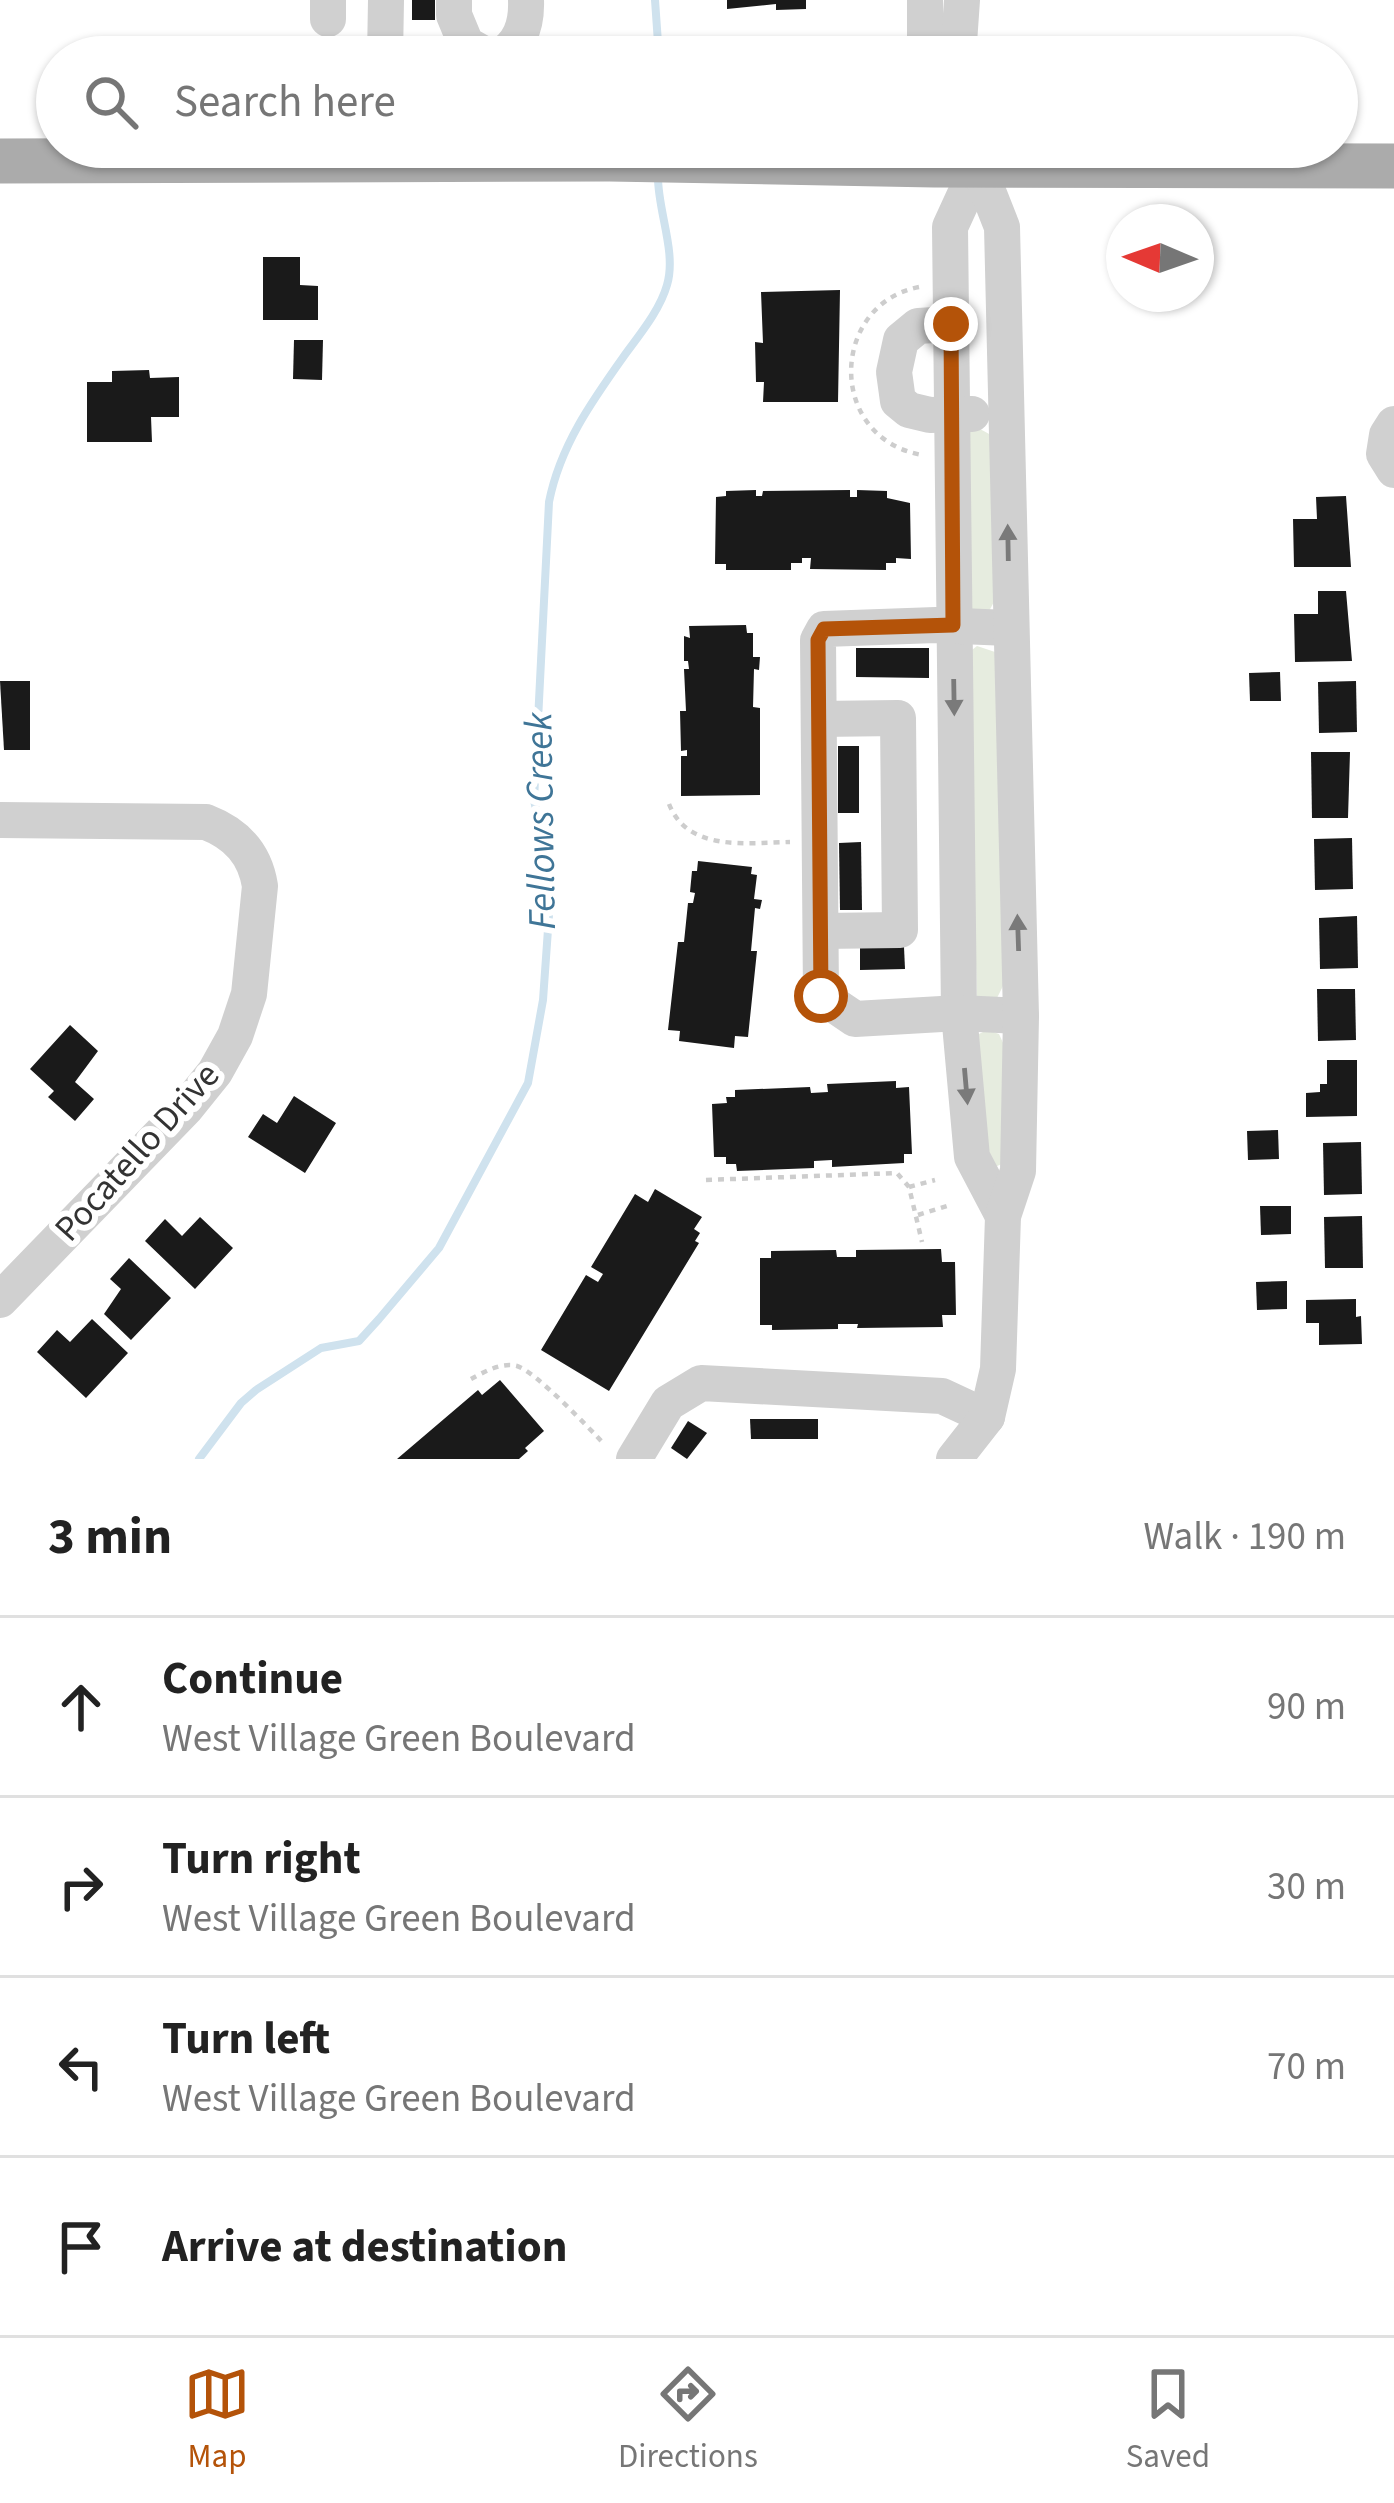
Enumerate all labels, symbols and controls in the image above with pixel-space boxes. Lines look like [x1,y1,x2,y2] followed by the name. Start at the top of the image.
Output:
[36,36,1358,168] search box
[78,69,144,135] icon: search
[174,70,396,134] text: Search here
[1106,204,1214,312] north arrow
[924,297,978,351] route end
[998,523,1017,561] one-way arrow
[945,679,964,717] one-way arrow
[511,710,571,930] water label: Fellows Creek
[1009,913,1028,951] one-way arrow
[794,969,848,1023] route start
[43,1051,231,1253] street label: Pocatello Drive
[957,1068,976,1105] one-way arrow
[48,1501,172,1573] text: 3 min
[1143,1509,1346,1565] text: Walk · 190 m
[162,1647,343,1711] text: Continue
[48,1674,114,1740] icon: ahead
[1267,1679,1346,1735] text: 90 m
[162,1711,636,1767] text: West Village Green Boulevard
[162,1827,361,1891] text: Turn right
[48,1854,114,1920] icon: right
[1267,1859,1346,1915] text: 30 m
[162,1891,636,1947] text: West Village Green Boulevard
[162,2007,330,2071] text: Turn left
[48,2034,114,2100] icon: left
[1267,2039,1346,2095] text: 70 m
[162,2071,636,2127] text: West Village Green Boulevard
[48,2214,114,2280] icon: arrive
[162,2215,567,2279] text: Arrive at destination
[184,2361,250,2480] tab: Map
[618,2361,758,2480] tab: Directions
[1126,2361,1210,2480] tab: Saved

